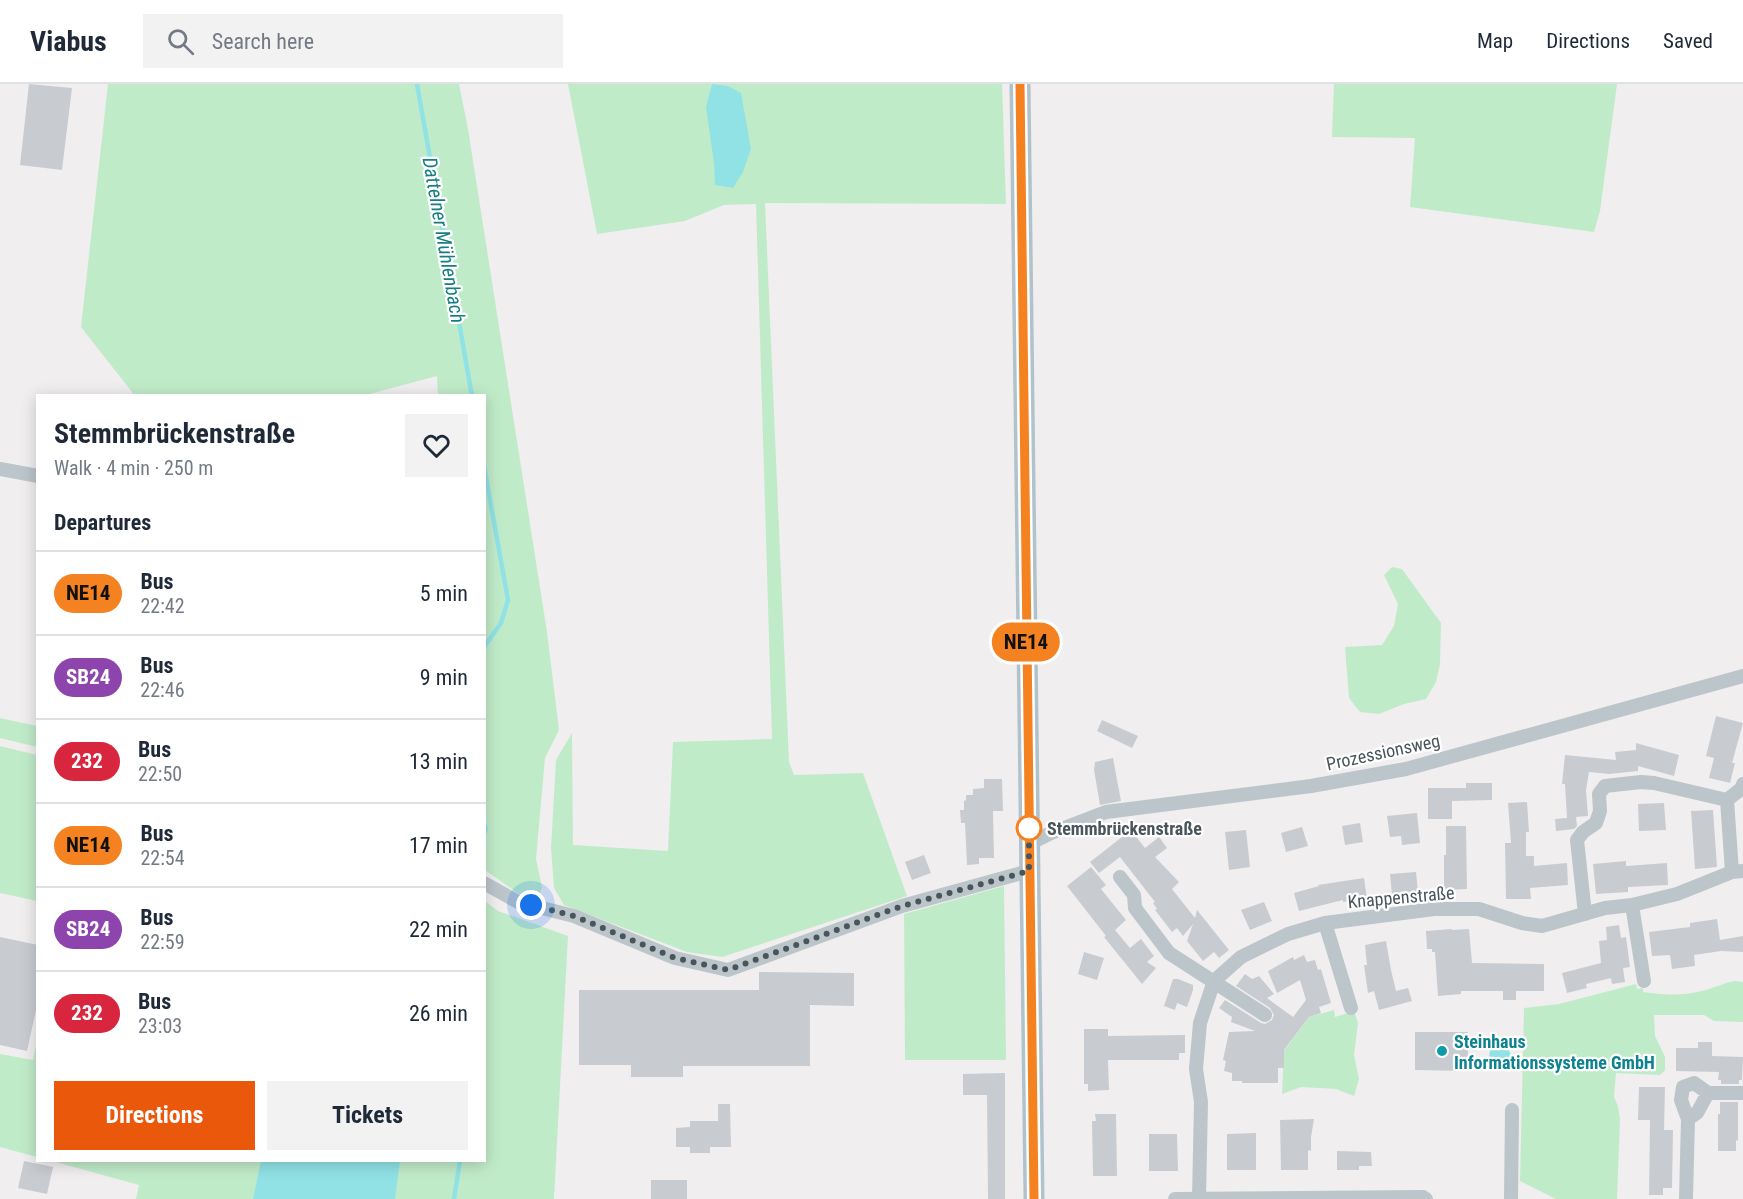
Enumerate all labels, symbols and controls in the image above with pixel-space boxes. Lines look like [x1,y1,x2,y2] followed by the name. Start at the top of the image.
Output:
[143,14,563,68] search box
[30,25,107,58] text: Viabus
[164,25,197,58] icon: search
[212,29,314,54] text: Search here
[1477,29,1513,53] text: Map
[1546,29,1630,53] text: Directions
[1663,29,1713,53] text: Saved
[418,155,470,325] water label: Dattelner Mühlenbach
[405,414,468,477] button: heart
[54,417,295,450] text: Stemmbrückenstraße
[54,456,213,480] text: Walk · 4 min · 250 m
[54,510,151,535] text: Departures
[140,569,174,594] text: Bus
[66,581,110,605] text: NE14
[420,581,468,606] text: 5 min
[140,594,185,618] text: 22:42
[984,622,1068,662] line badge: NE14
[1004,630,1048,654] text: NE14
[140,653,174,678] text: Bus
[66,665,110,689] text: SB24
[420,665,468,690] text: 9 min
[140,678,185,702] text: 22:46
[1324,730,1442,774] street label: Prozessionsweg
[138,737,171,762] text: Bus
[71,749,103,773] text: 232
[409,749,468,774] text: 13 min
[138,762,182,786] text: 22:50
[1016,815,1042,841] marker: Stemmbrückenstraße
[1047,818,1202,839] place label: Stemmbrückenstraße
[140,821,174,846] text: Bus
[66,833,110,857] text: NE14
[409,833,468,858] text: 17 min
[140,846,185,870] text: 22:54
[1347,882,1455,912] street label: Knappenstraße
[516,890,546,920] your location
[140,905,174,930] text: Bus
[66,917,110,941] text: SB24
[409,917,468,942] text: 22 min
[140,930,185,954] text: 22:59
[138,989,171,1014] text: Bus
[71,1001,103,1025] text: 232
[409,1001,468,1026] text: 26 min
[138,1014,182,1038] text: 23:03
[1454,1031,1655,1073] place label: Steinhaus Informationssysteme GmbH
[1435,1044,1449,1058] marker: Steinhaus Informationssysteme GmbH
[54,1081,255,1150] button: Directions
[267,1081,468,1150] button: Tickets

